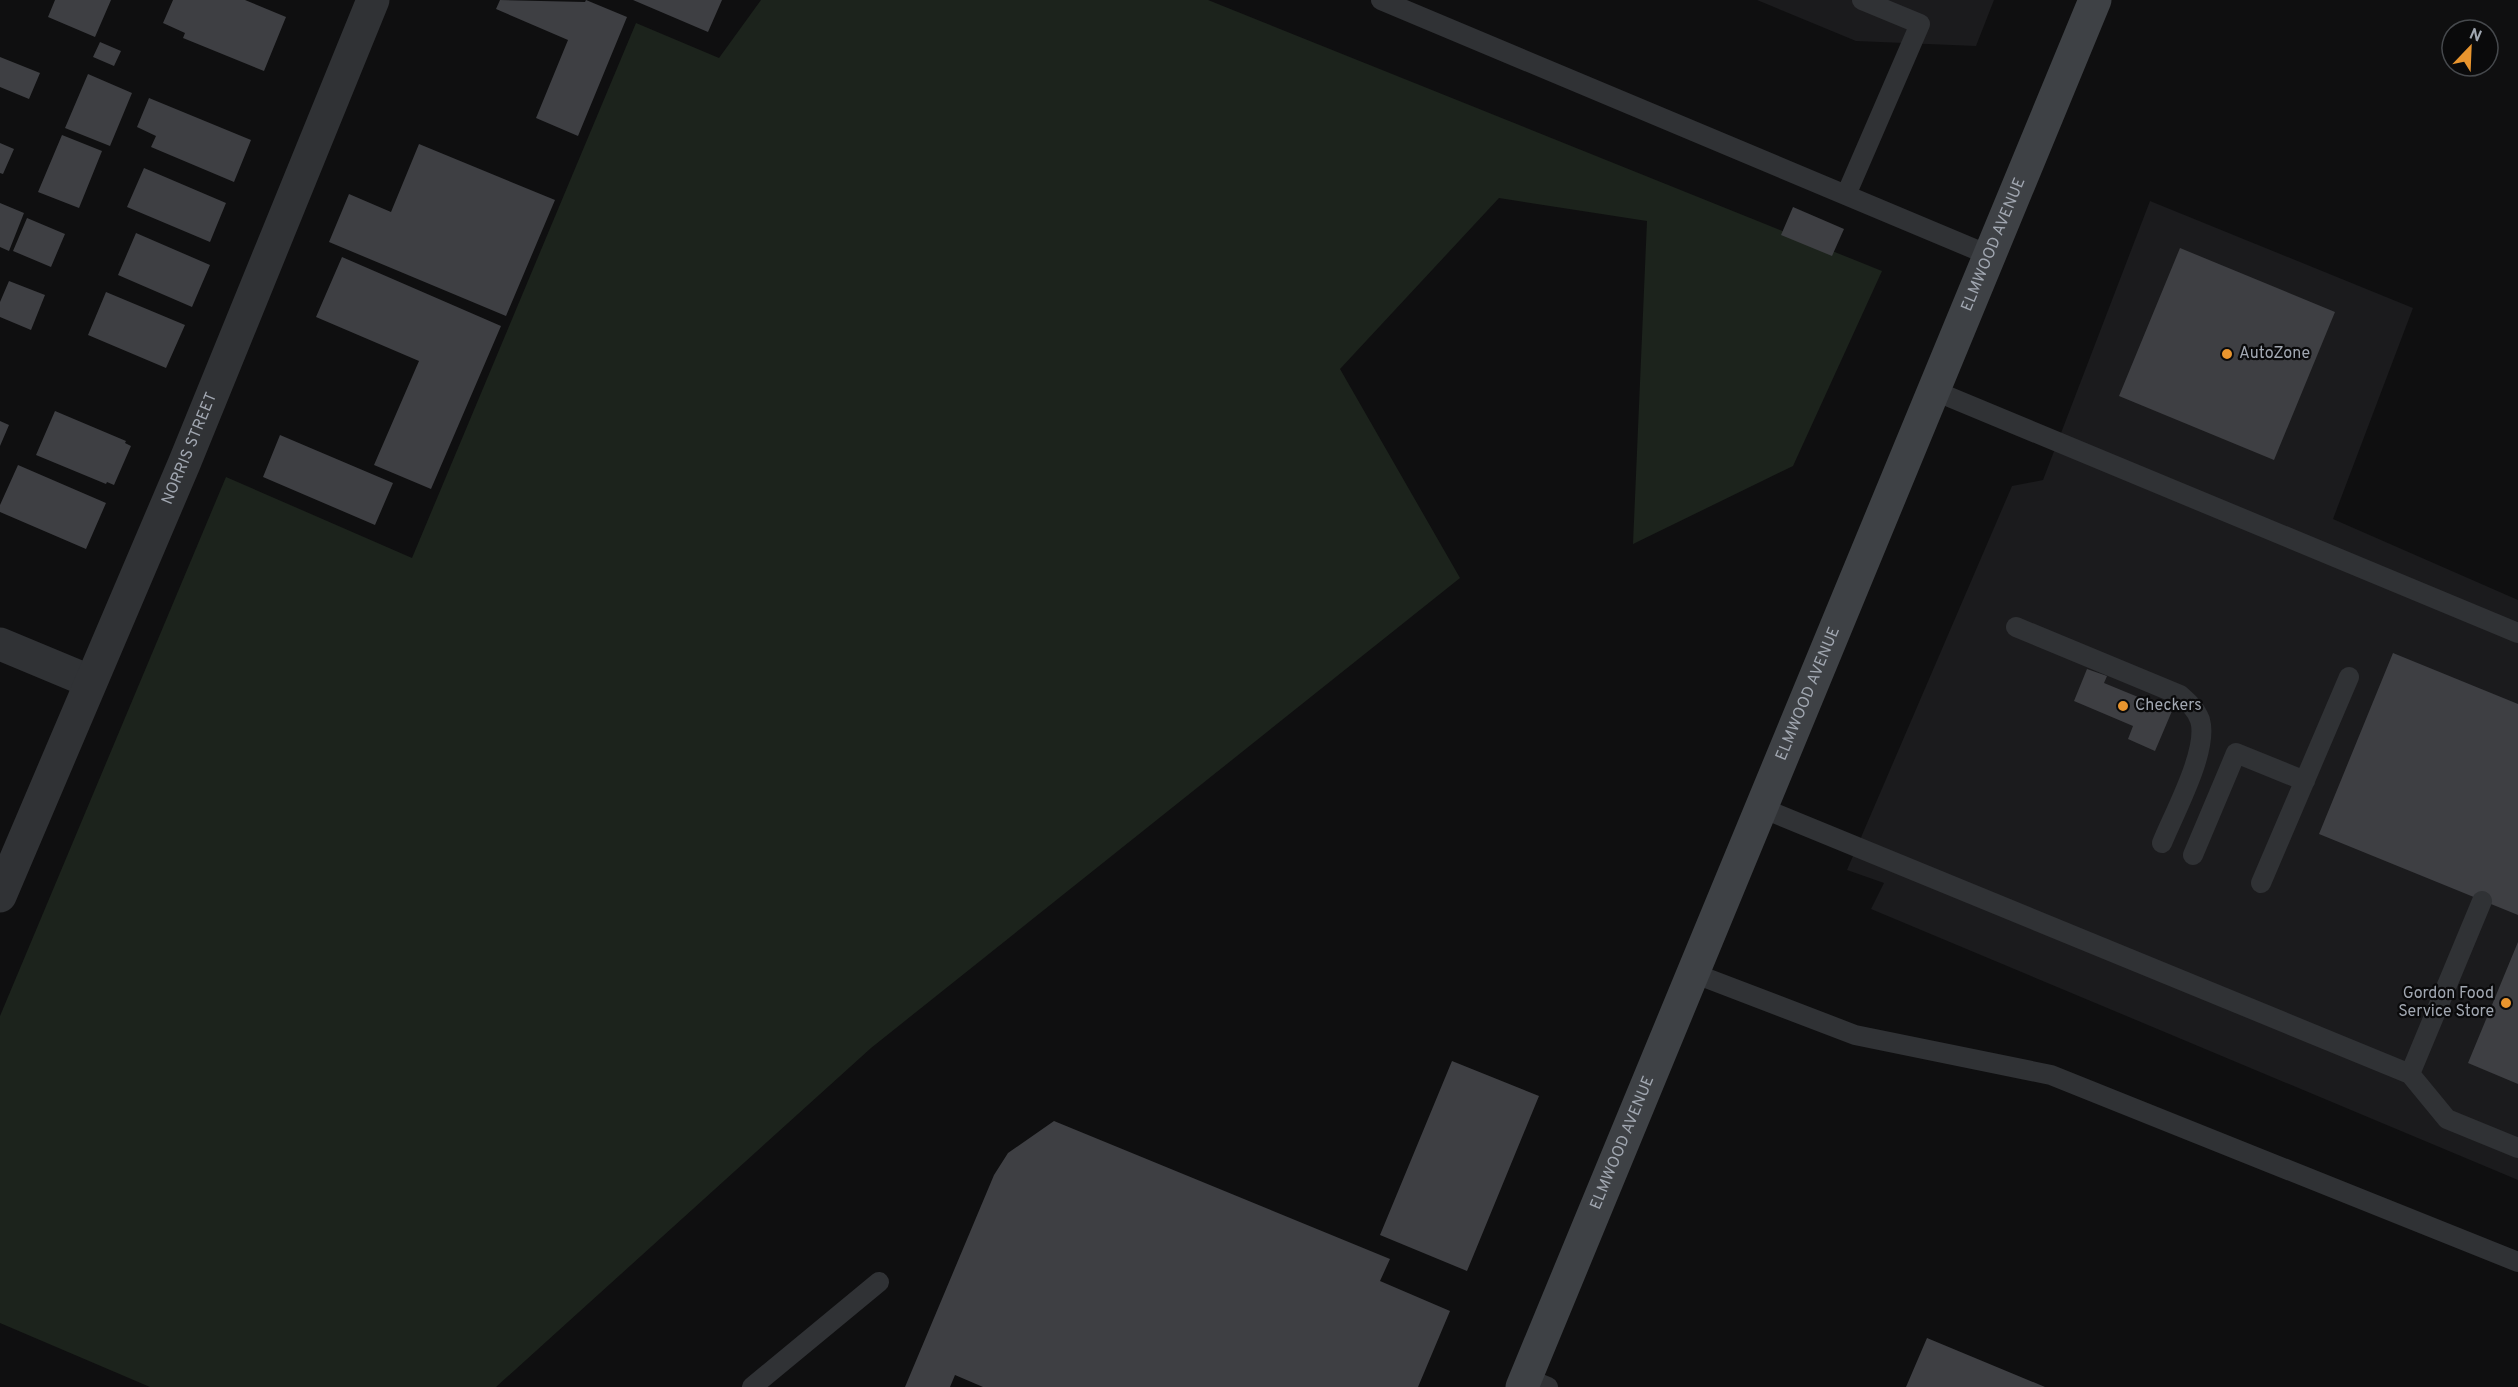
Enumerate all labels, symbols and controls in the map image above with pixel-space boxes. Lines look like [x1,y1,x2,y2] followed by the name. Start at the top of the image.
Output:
[2440,18,2500,78] north arrow
[2466,25,2484,47] text: N
[1957,175,2030,315] street label: ELMWOOD AVENUE
[2239,344,2310,364] place label: AutoZone
[2220,347,2234,361] marker: AutoZone
[158,390,222,508] street label: NORRIS STREET
[1772,624,1845,764] street label: ELMWOOD AVENUE
[2135,696,2202,716] place label: Checkers
[2116,699,2130,713] marker: Checkers
[2398,984,2494,1022] place label: Gordon Food Service Store
[2499,996,2513,1010] marker: Gordon Food Service Store
[1586,1073,1659,1213] street label: ELMWOOD AVENUE

